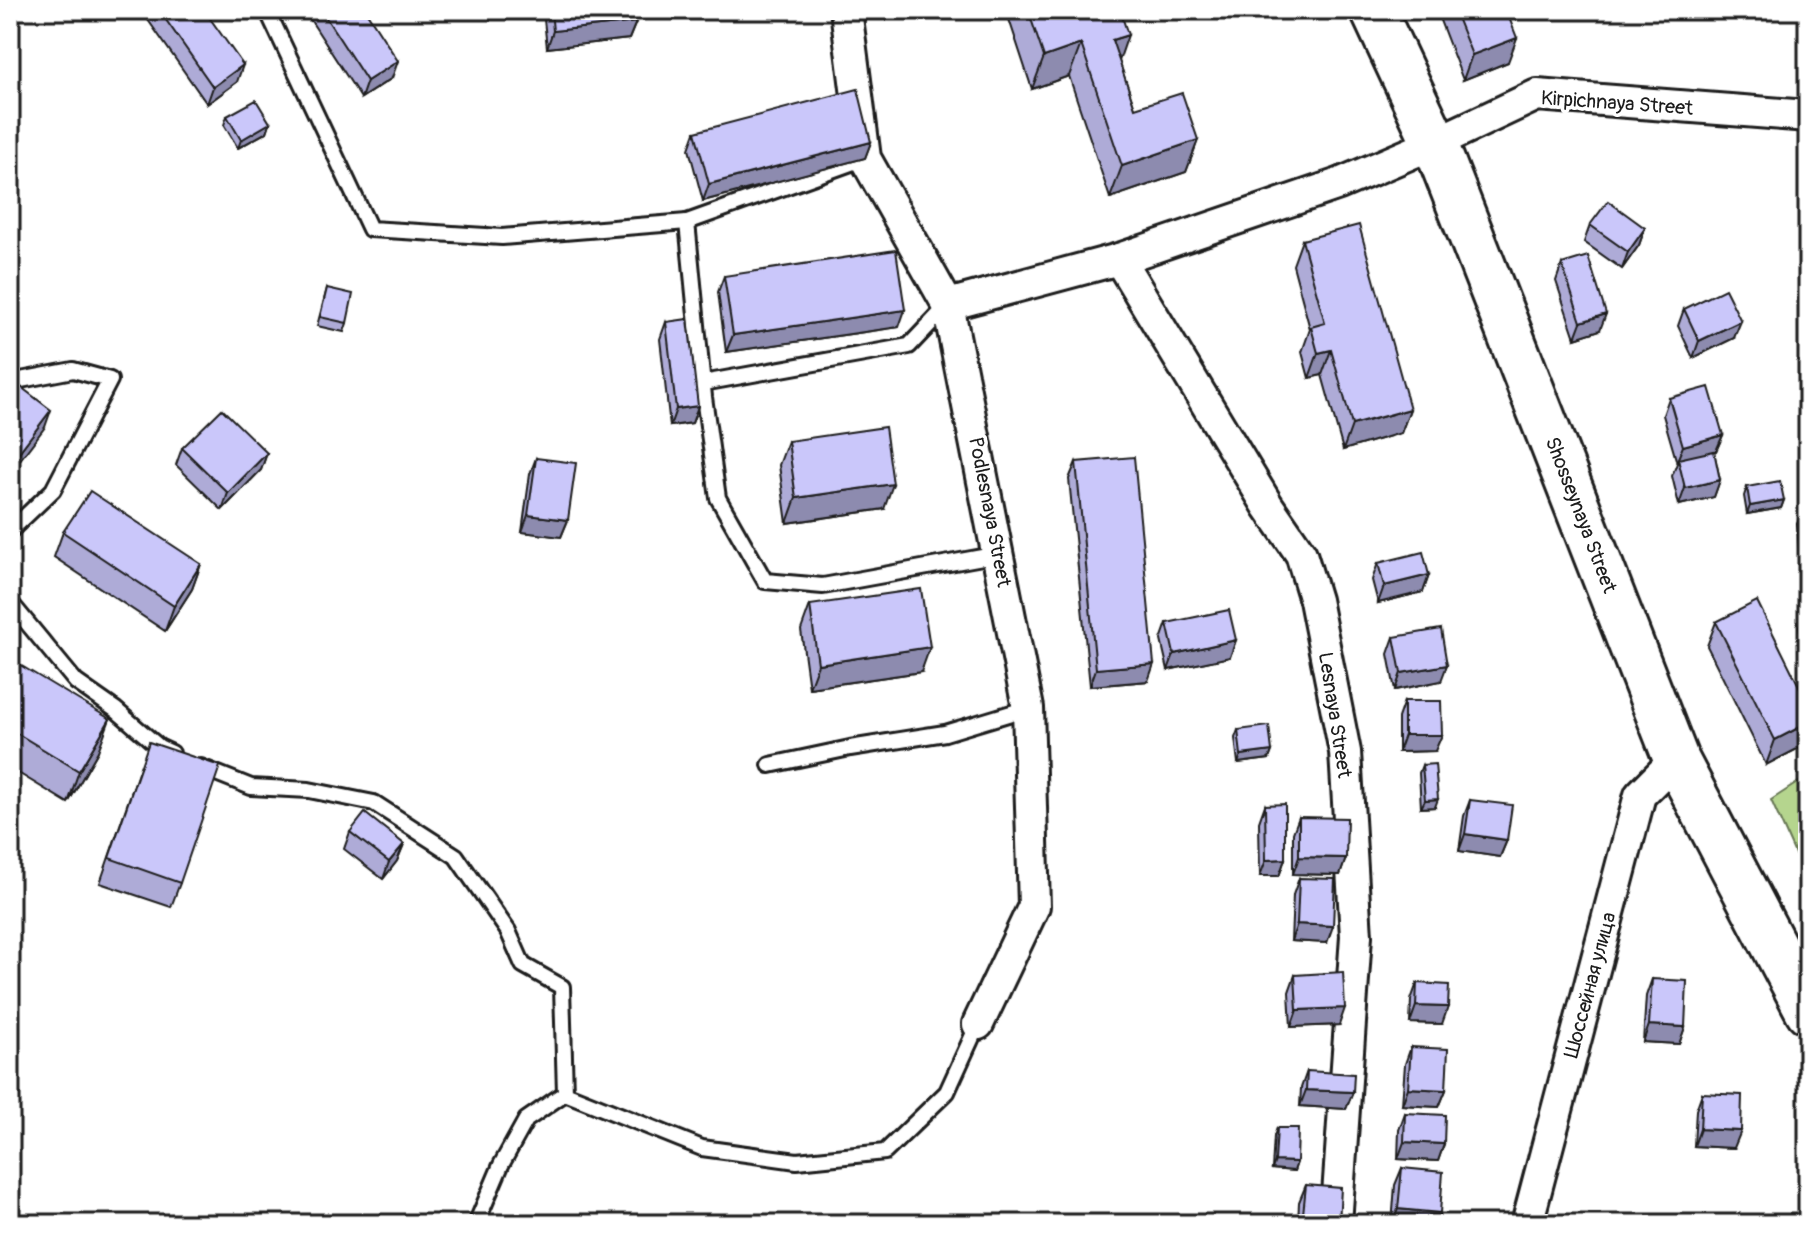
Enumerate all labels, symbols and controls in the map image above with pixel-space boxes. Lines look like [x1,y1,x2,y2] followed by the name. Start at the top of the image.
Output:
[1540,85,1695,121] street label: Kirpichnaya Street
[1540,433,1623,597] street label: Shosseynaya Street
[963,435,1017,590] street label: Podlesnaya Street
[1313,650,1357,781] street label: Lesnaya Street
[1559,909,1621,1061] street label: Шоссейная улица

